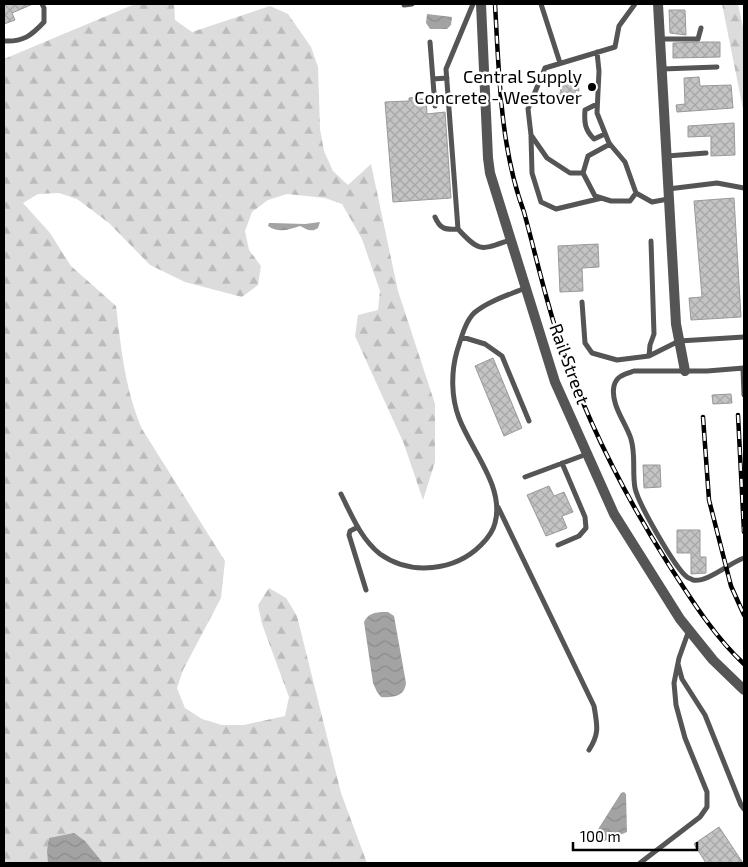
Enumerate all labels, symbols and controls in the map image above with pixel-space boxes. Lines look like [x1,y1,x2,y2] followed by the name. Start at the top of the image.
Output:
[414,65,582,108] place label: Central Supply Concrete - Westover
[586,81,598,93] marker: Central Supply Concrete - Westover
[545,320,595,407] street label: Rail Street
[573,820,697,852] scale bar
[580,827,621,845] text: 100 m

